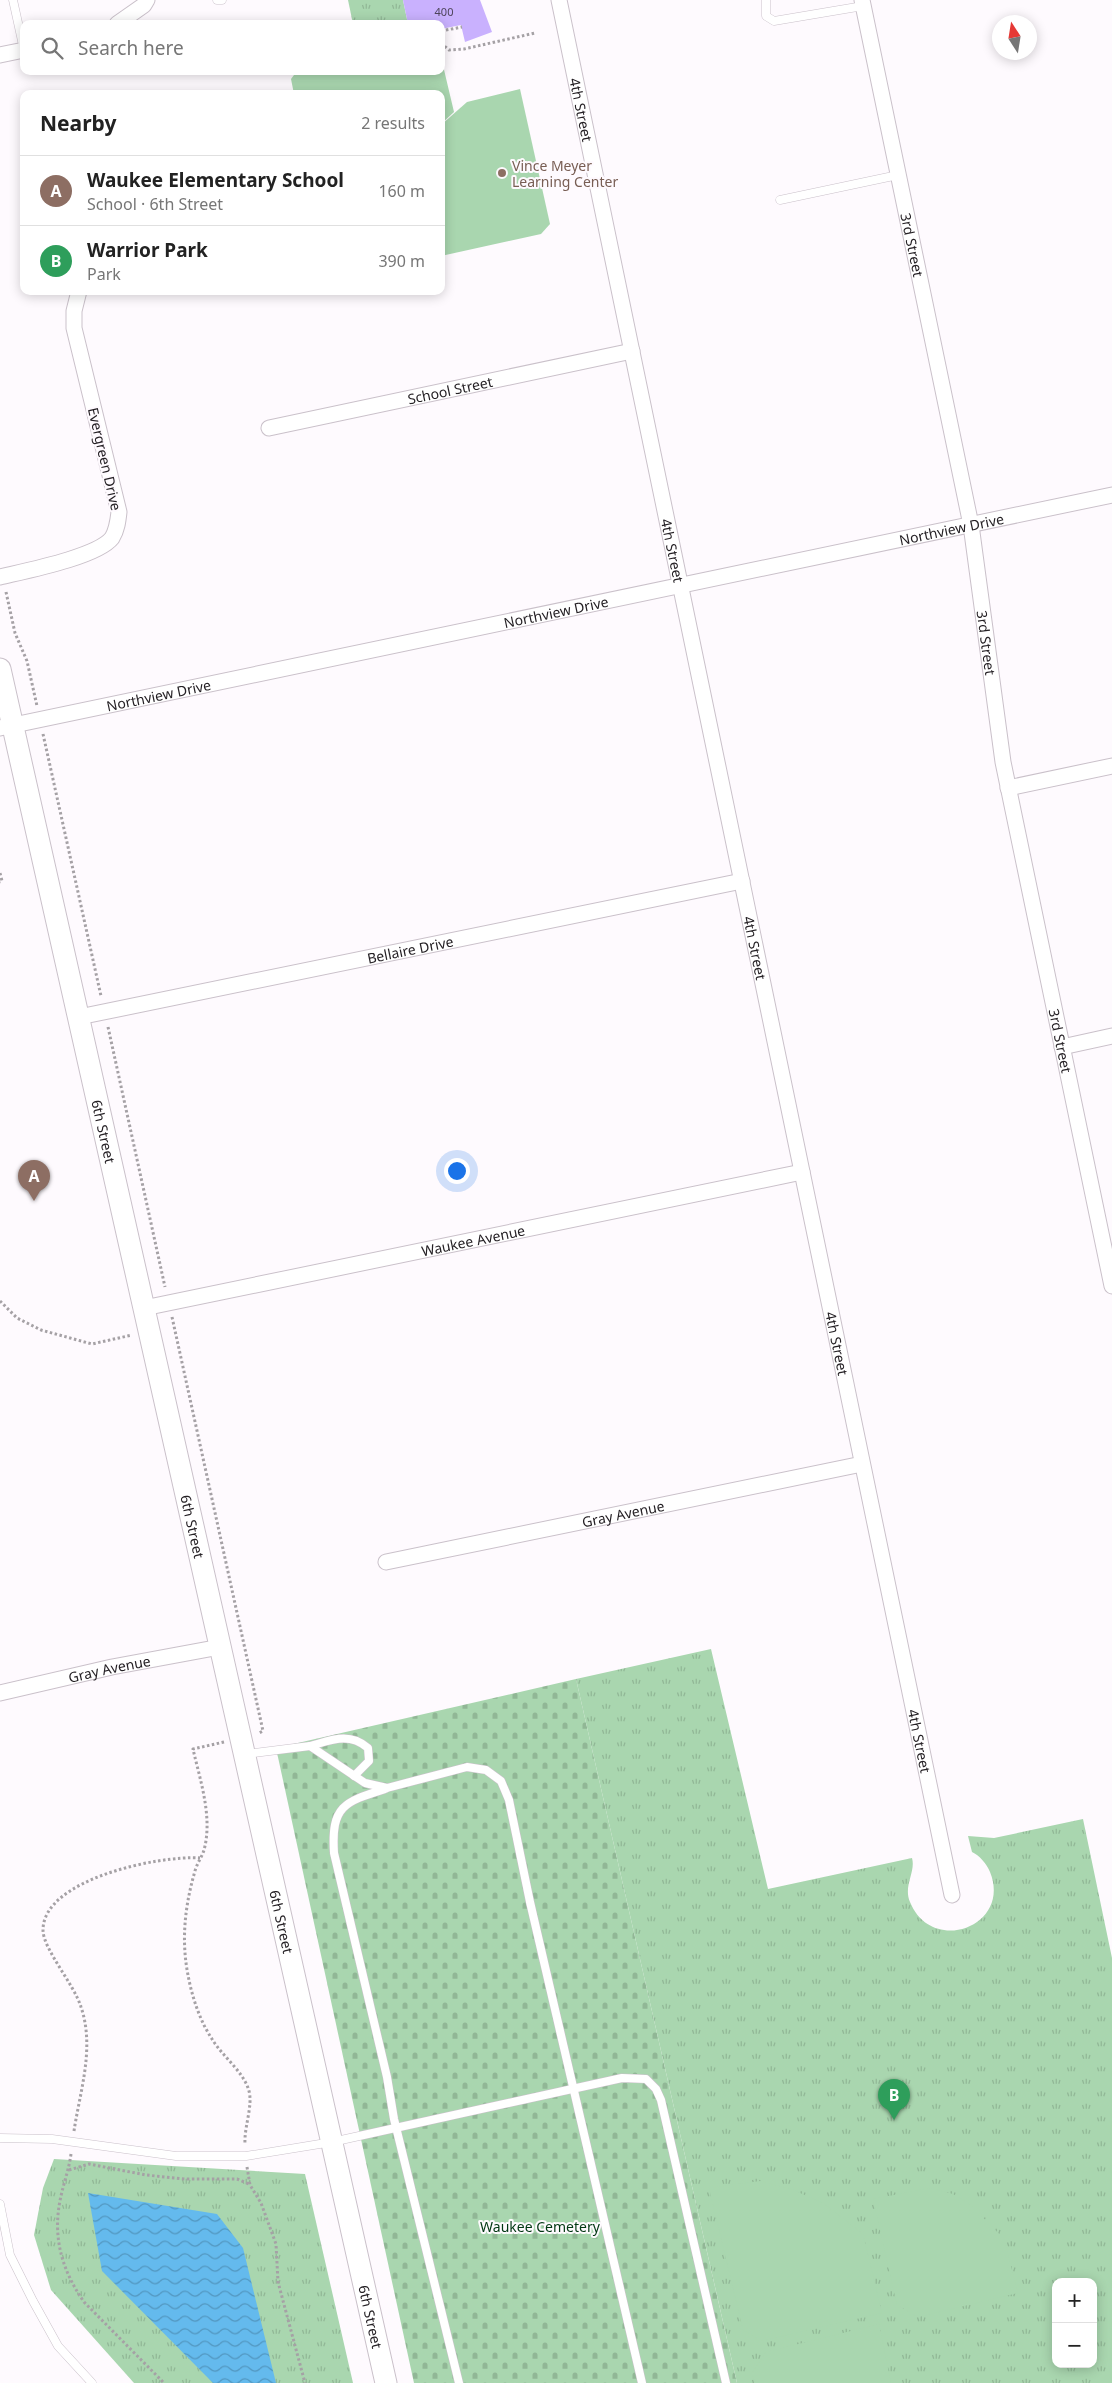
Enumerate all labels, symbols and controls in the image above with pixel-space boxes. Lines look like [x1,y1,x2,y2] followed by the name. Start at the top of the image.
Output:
[435,4,453,19] house number: 400
[992,15,1037,60] north arrow
[20,20,445,75] search box
[38,34,66,62] icon: search
[78,35,184,61] text: Search here
[566,76,598,143] street label: 4th Street
[40,109,116,137] text: Nearby
[361,112,425,134] text: 2 results
[512,156,618,191] place label: Vince Meyer Learning Center
[87,167,344,193] text: Waukee Elementary School
[496,167,508,179] marker: Vince Meyer Learning Center
[50,180,62,202] text: A
[378,180,425,202] text: 160 m
[87,193,223,215] text: School · 6th Street
[897,211,929,279] street label: 3rd Street
[87,237,208,263] text: Warrior Park
[51,250,61,272] text: B
[378,250,425,272] text: 390 m
[87,263,121,285] text: Park
[406,371,494,408] street label: School Street
[84,406,126,513] street label: Evergreen Drive
[897,508,1005,549] street label: Northview Drive
[657,517,689,584] street label: 4th Street
[502,591,610,632] street label: Northview Drive
[973,609,1001,676] street label: 3rd Street
[105,675,213,715] street label: Northview Drive
[740,914,771,981] street label: 4th Street
[365,931,455,967] street label: Bellaire Drive
[1045,1007,1077,1074] street label: 3rd Street
[88,1098,120,1165] street label: 6th Street
[444,1158,470,1184] your location
[18,1160,50,1201] pin: A
[420,1220,527,1260] street label: Waukee Avenue
[822,1310,853,1377] street label: 4th Street
[177,1493,209,1560] street label: 6th Street
[580,1495,666,1531] street label: Gray Avenue
[66,1651,152,1686] street label: Gray Avenue
[904,1707,936,1774] street label: 4th Street
[266,1888,298,1955] street label: 6th Street
[878,2079,910,2120] pin: B
[480,2217,601,2236] park label: Waukee Cemetery
[1052,2278,1097,2368] map controls
[1052,2278,1097,2323] button: +
[355,2283,387,2350] street label: 6th Street
[1052,2323,1097,2368] button: −

